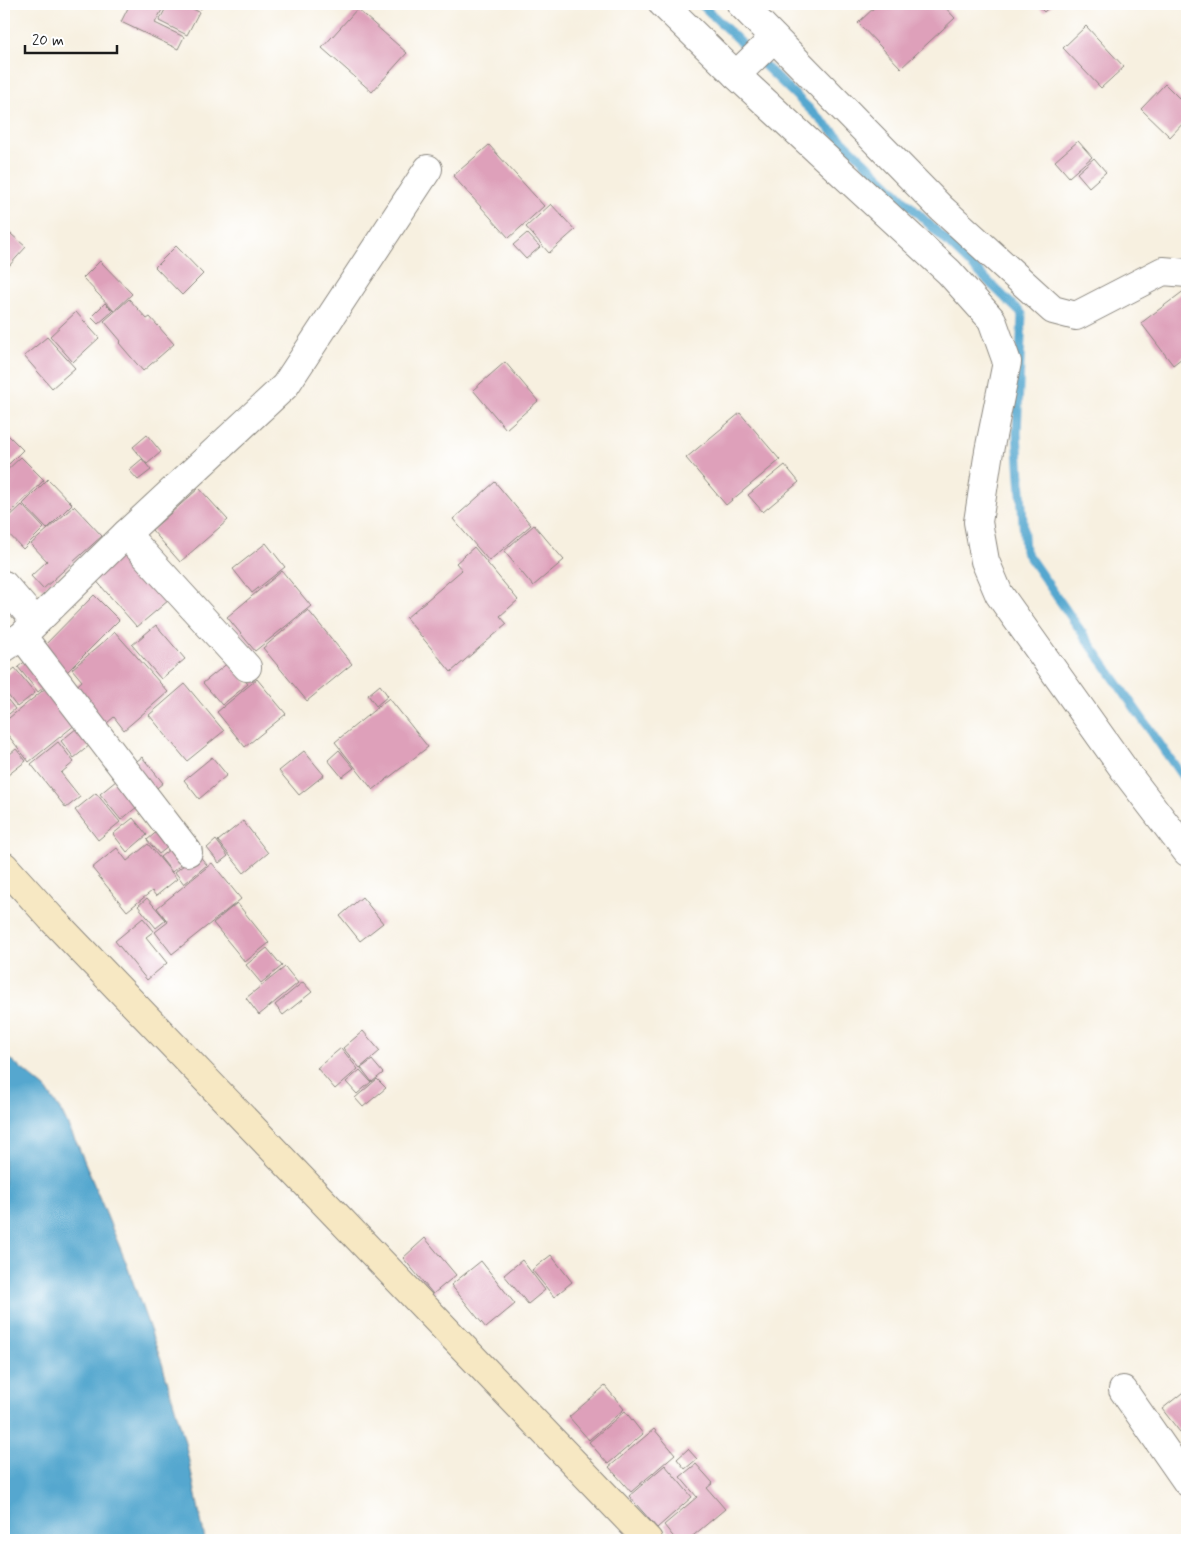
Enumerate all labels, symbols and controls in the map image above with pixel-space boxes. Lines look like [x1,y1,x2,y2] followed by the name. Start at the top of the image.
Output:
[25,22,118,54] scale bar
[32,31,64,51] text: 20 m

